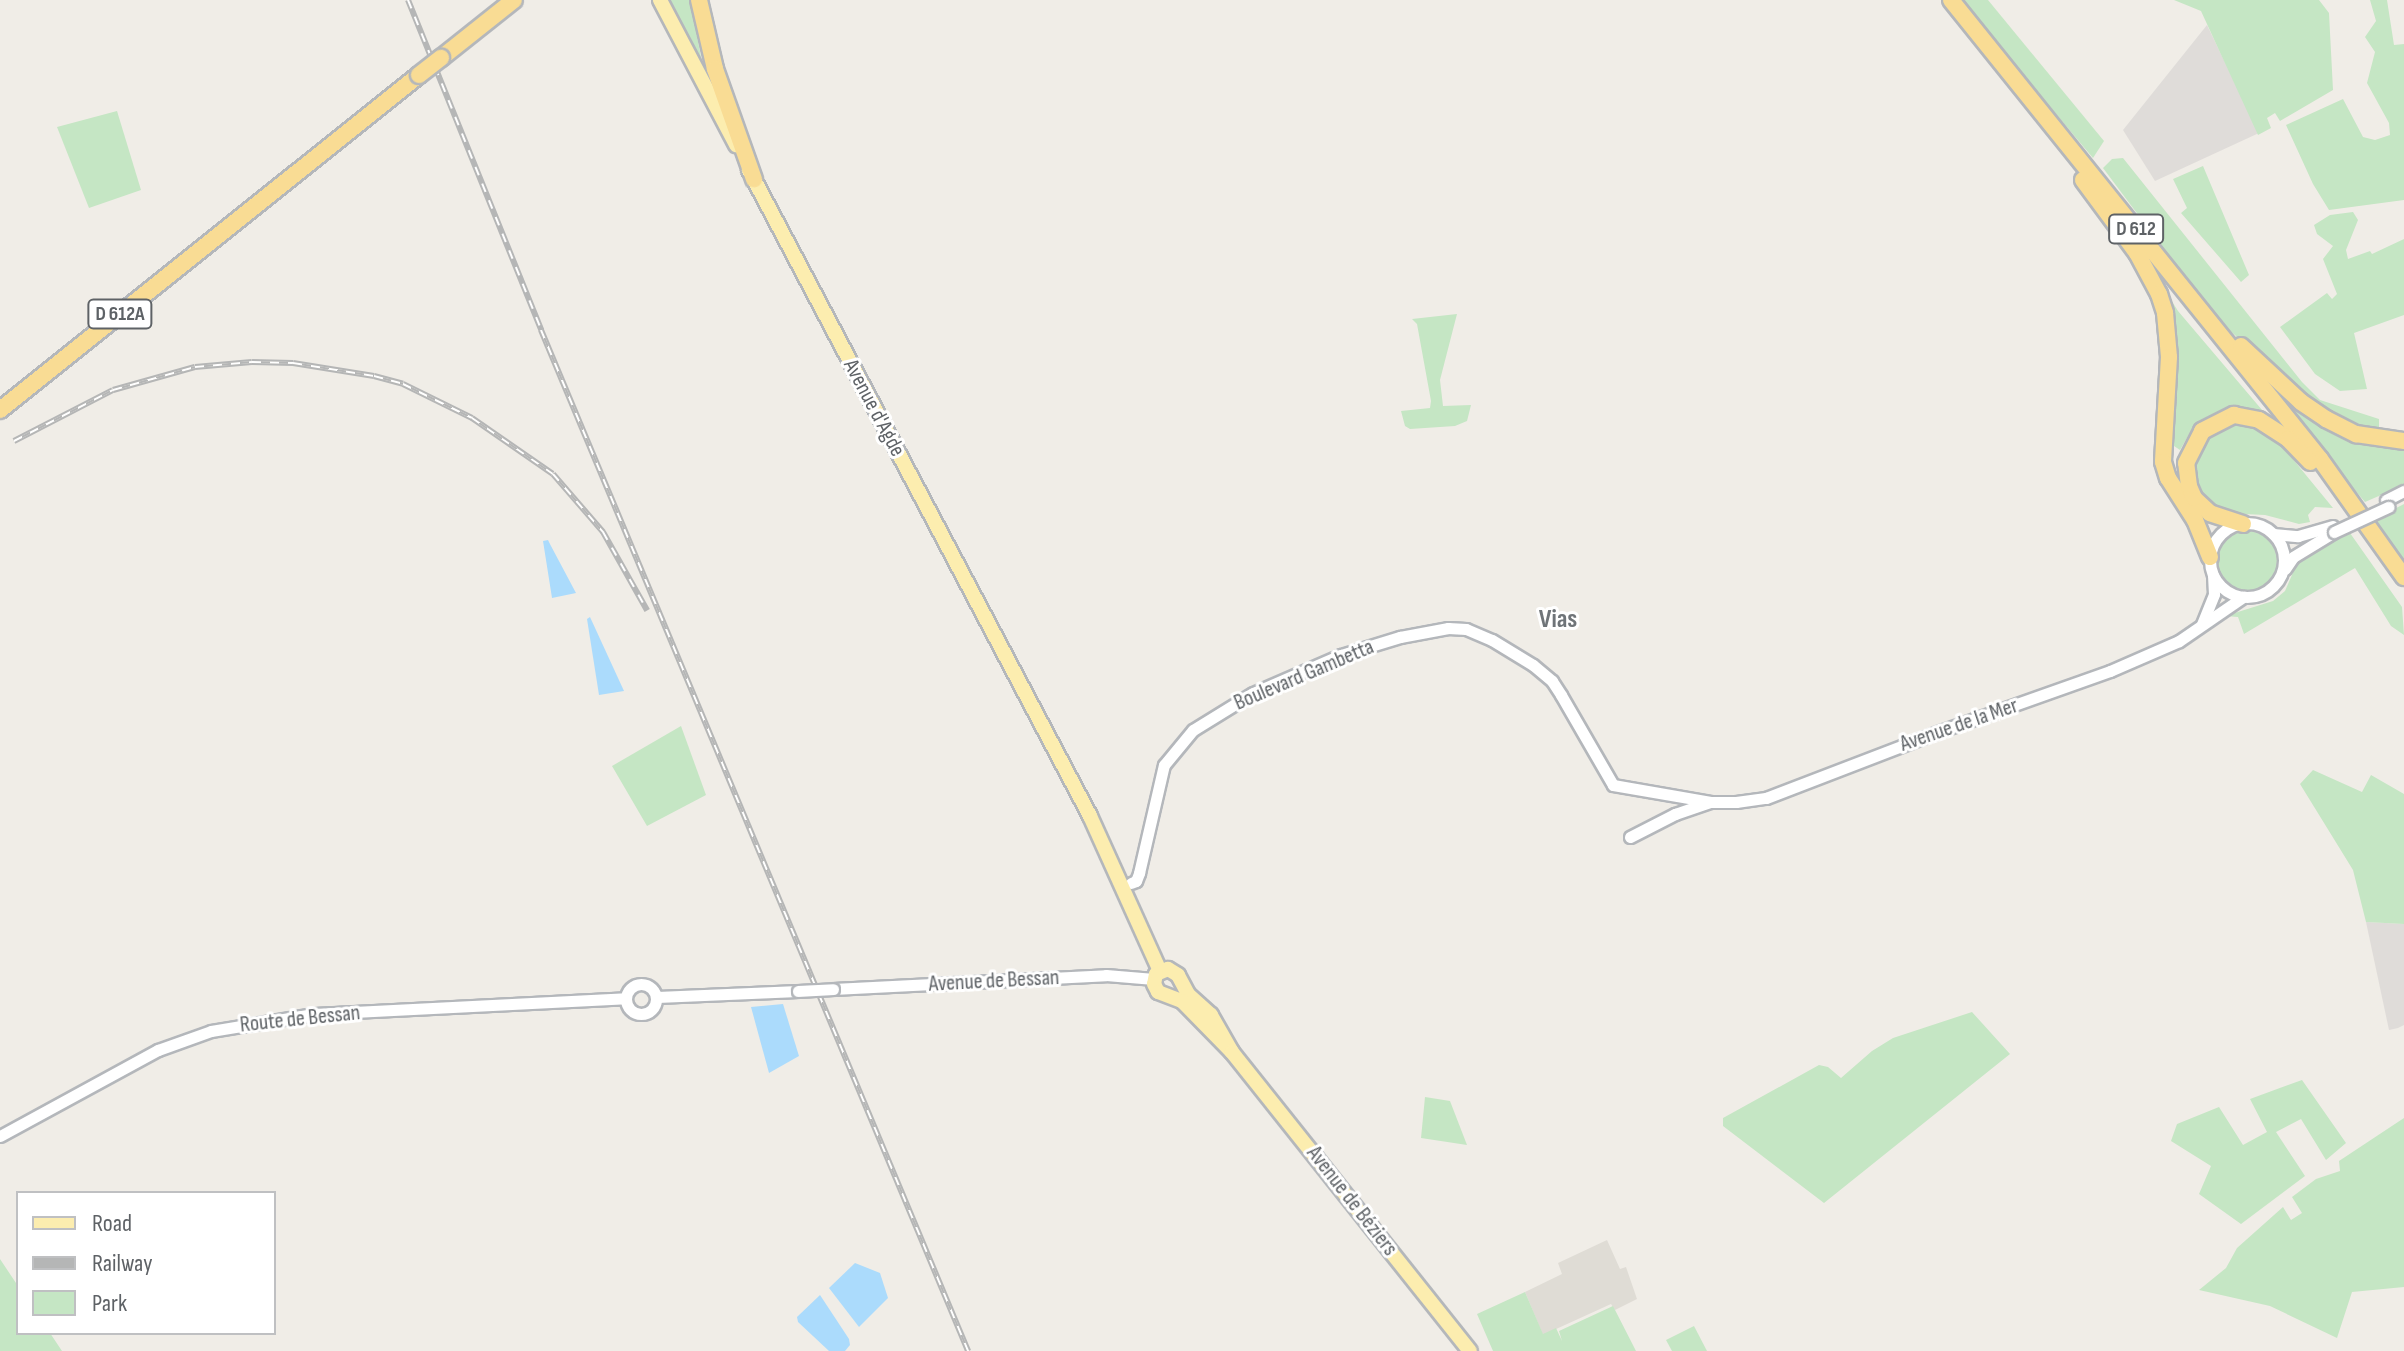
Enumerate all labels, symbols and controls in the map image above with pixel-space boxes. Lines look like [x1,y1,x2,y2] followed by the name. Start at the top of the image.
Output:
[2108,213,2164,245] road number: D 612
[86,298,154,330] road number: D 612A
[837,355,911,461] street label: Avenue d'Agde
[1539,604,1577,636] district label: Vias
[1230,634,1378,716] street label: Boulevard Gambetta
[1897,692,2021,758] street label: Avenue de la Mer
[928,964,1060,998] street label: Avenue de Bessan
[239,1000,361,1038] street label: Route de Bessan
[1301,1141,1403,1261] street label: Avenue de Béziers
[16,1191,276,1335] legend
[92,1209,132,1238] text: Road
[92,1249,152,1278] text: Railway
[92,1289,127,1318] text: Park

